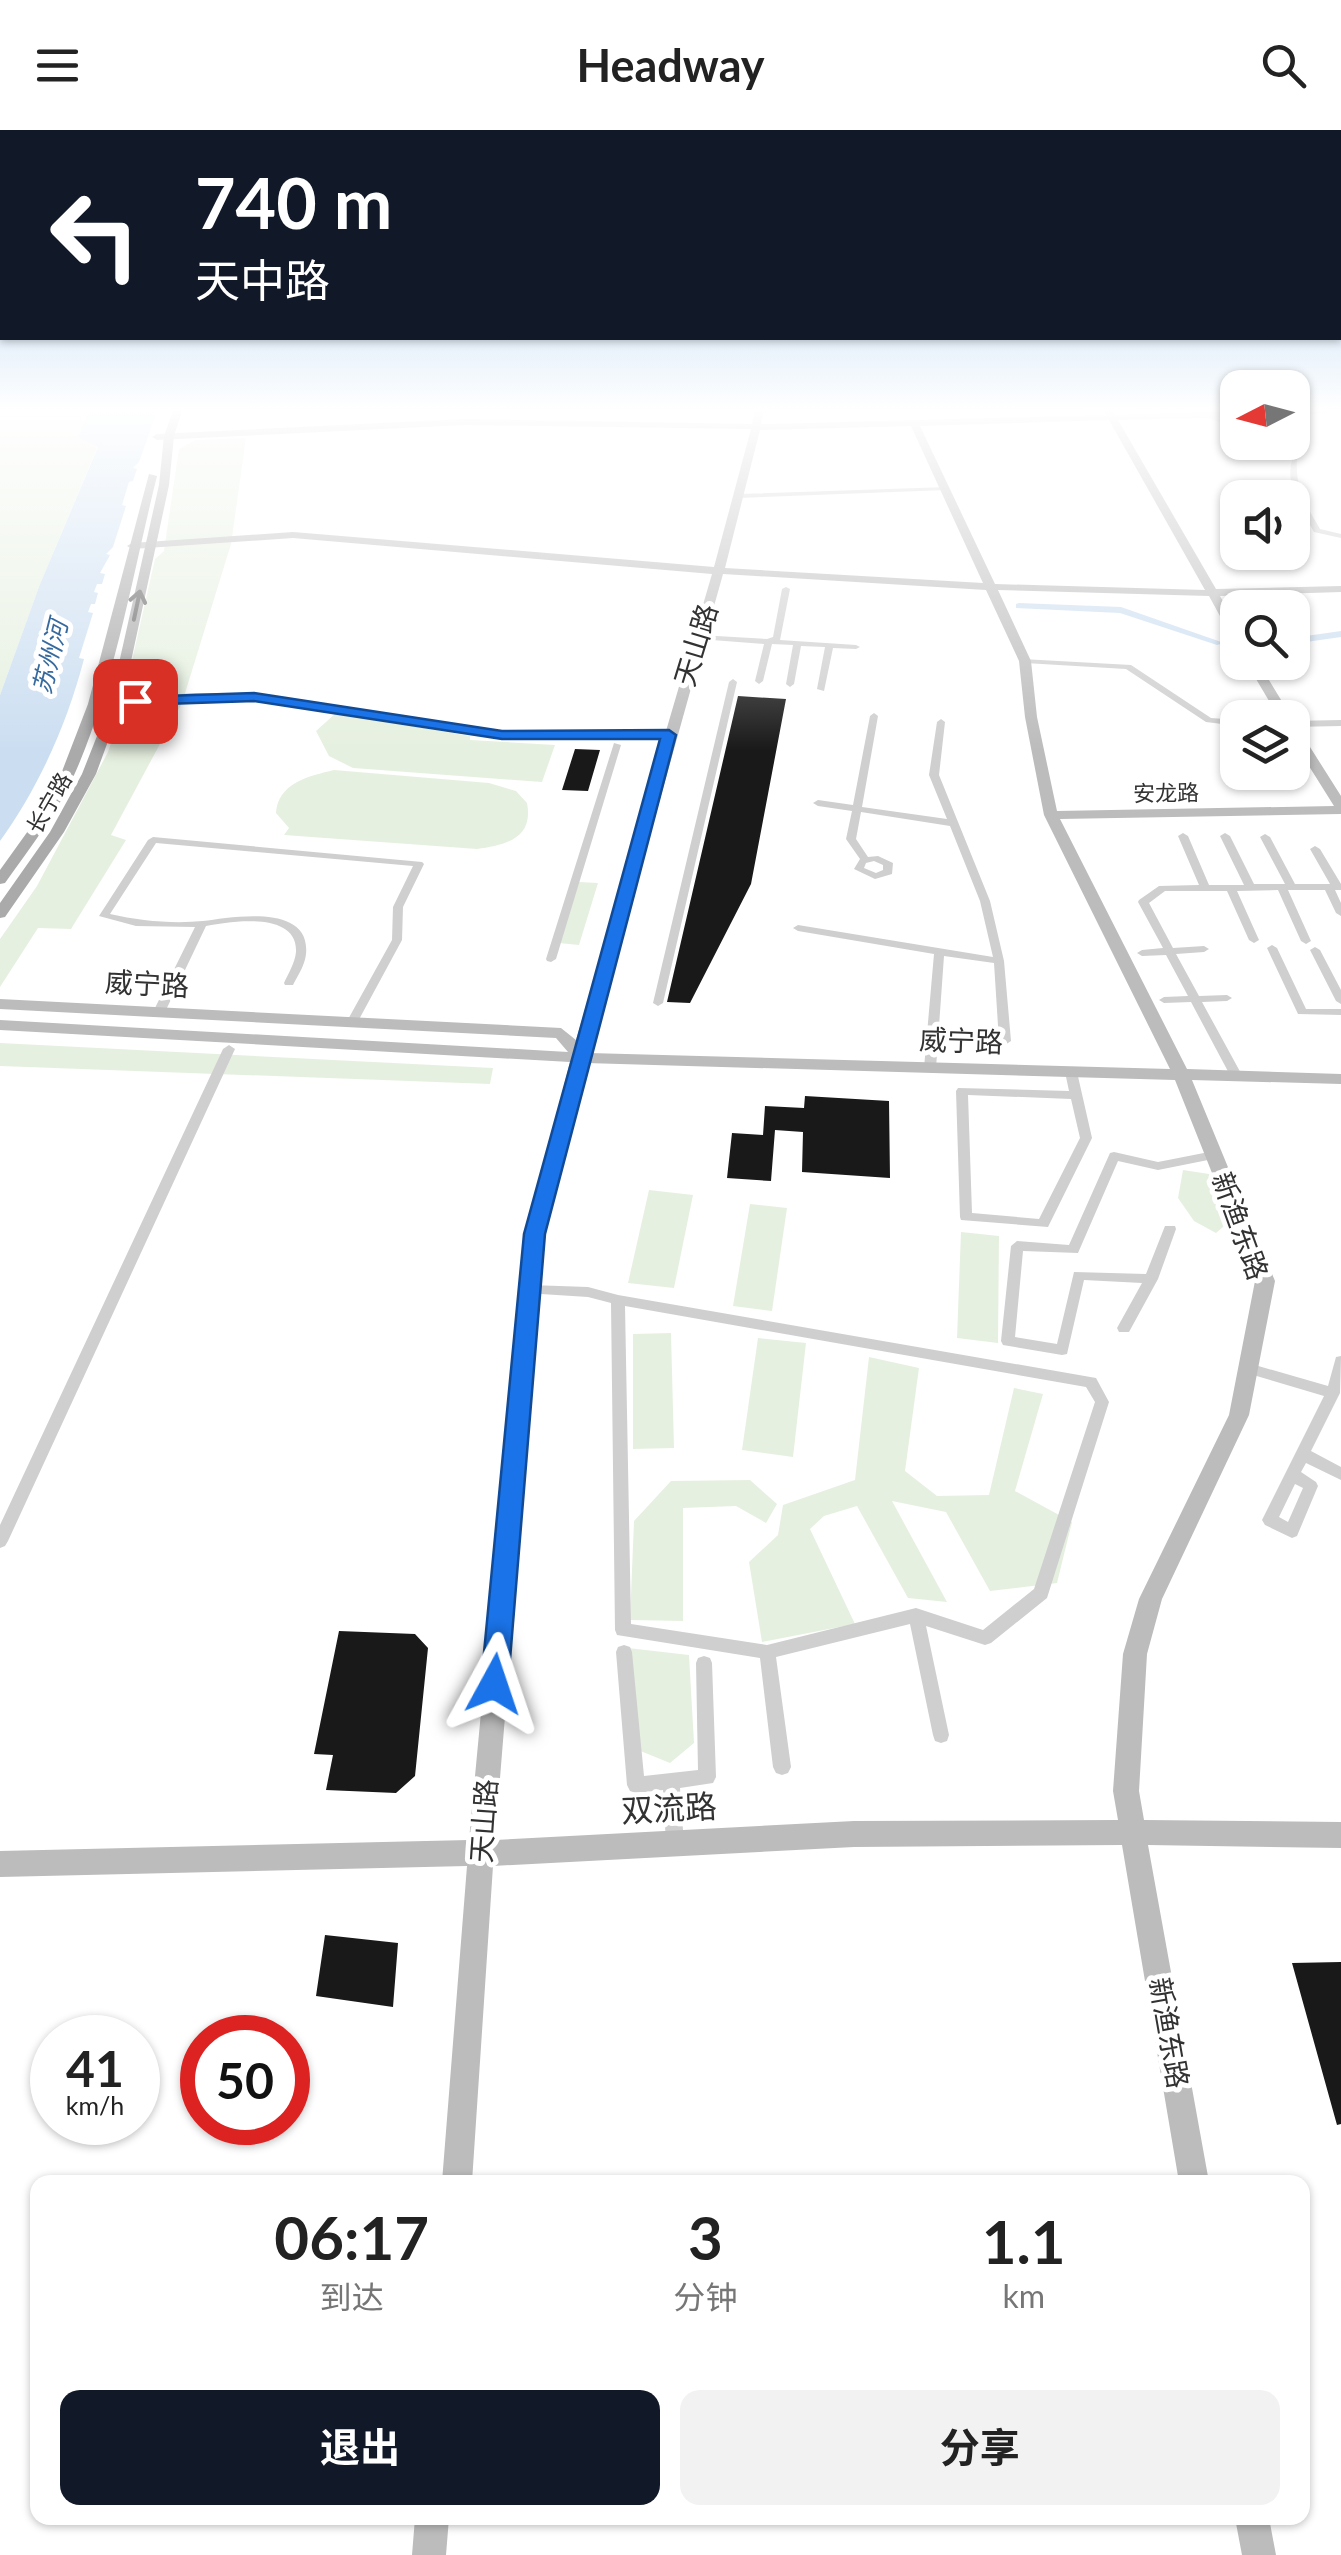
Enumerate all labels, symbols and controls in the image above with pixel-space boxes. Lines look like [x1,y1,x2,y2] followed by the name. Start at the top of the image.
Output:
[30,38,85,93] icon: menu
[576,38,765,92] text: Headway
[1256,38,1311,93] icon: search
[195,160,392,244] text: 740 m
[30,170,160,300] icon: left
[195,253,330,307] text: 天中路
[1220,370,1310,460] north arrow
[1220,370,1310,790] map controls
[1220,480,1310,570] button: sound
[129,589,147,621] one-way arrow
[1220,590,1310,680] button: search
[667,600,724,690] street label: 天山路
[25,613,74,697] water label: 苏州河
[93,659,178,744] pin
[108,674,163,729] icon: arrive
[1220,700,1310,790] button: layers
[20,767,77,838] street label: 长宁路
[1133,778,1199,807] street label: 安龙路
[104,964,190,1002] street label: 威宁路
[918,1022,1004,1058] street label: 威宁路
[1206,1167,1276,1284] street label: 新渔东路
[442,1632,546,1736] position arrow
[463,1778,503,1864] street label: 天山路
[620,1786,718,1829] street label: 双流路
[1144,1975,1196,2091] street label: 新渔东路
[180,2015,310,2145] speed limit sign: 50
[66,2038,124,2098] text: 41
[66,2090,124,2120] text: km/h
[274,2201,429,2273] text: 06:17
[688,2201,723,2273] text: 3
[982,2205,1066,2277] text: 1.1
[1002,2276,1045,2315] text: km
[320,2277,384,2316] text: 到达
[673,2277,737,2316] text: 分钟
[60,2390,660,2505] button: 退出
[680,2390,1280,2505] button: 分享

